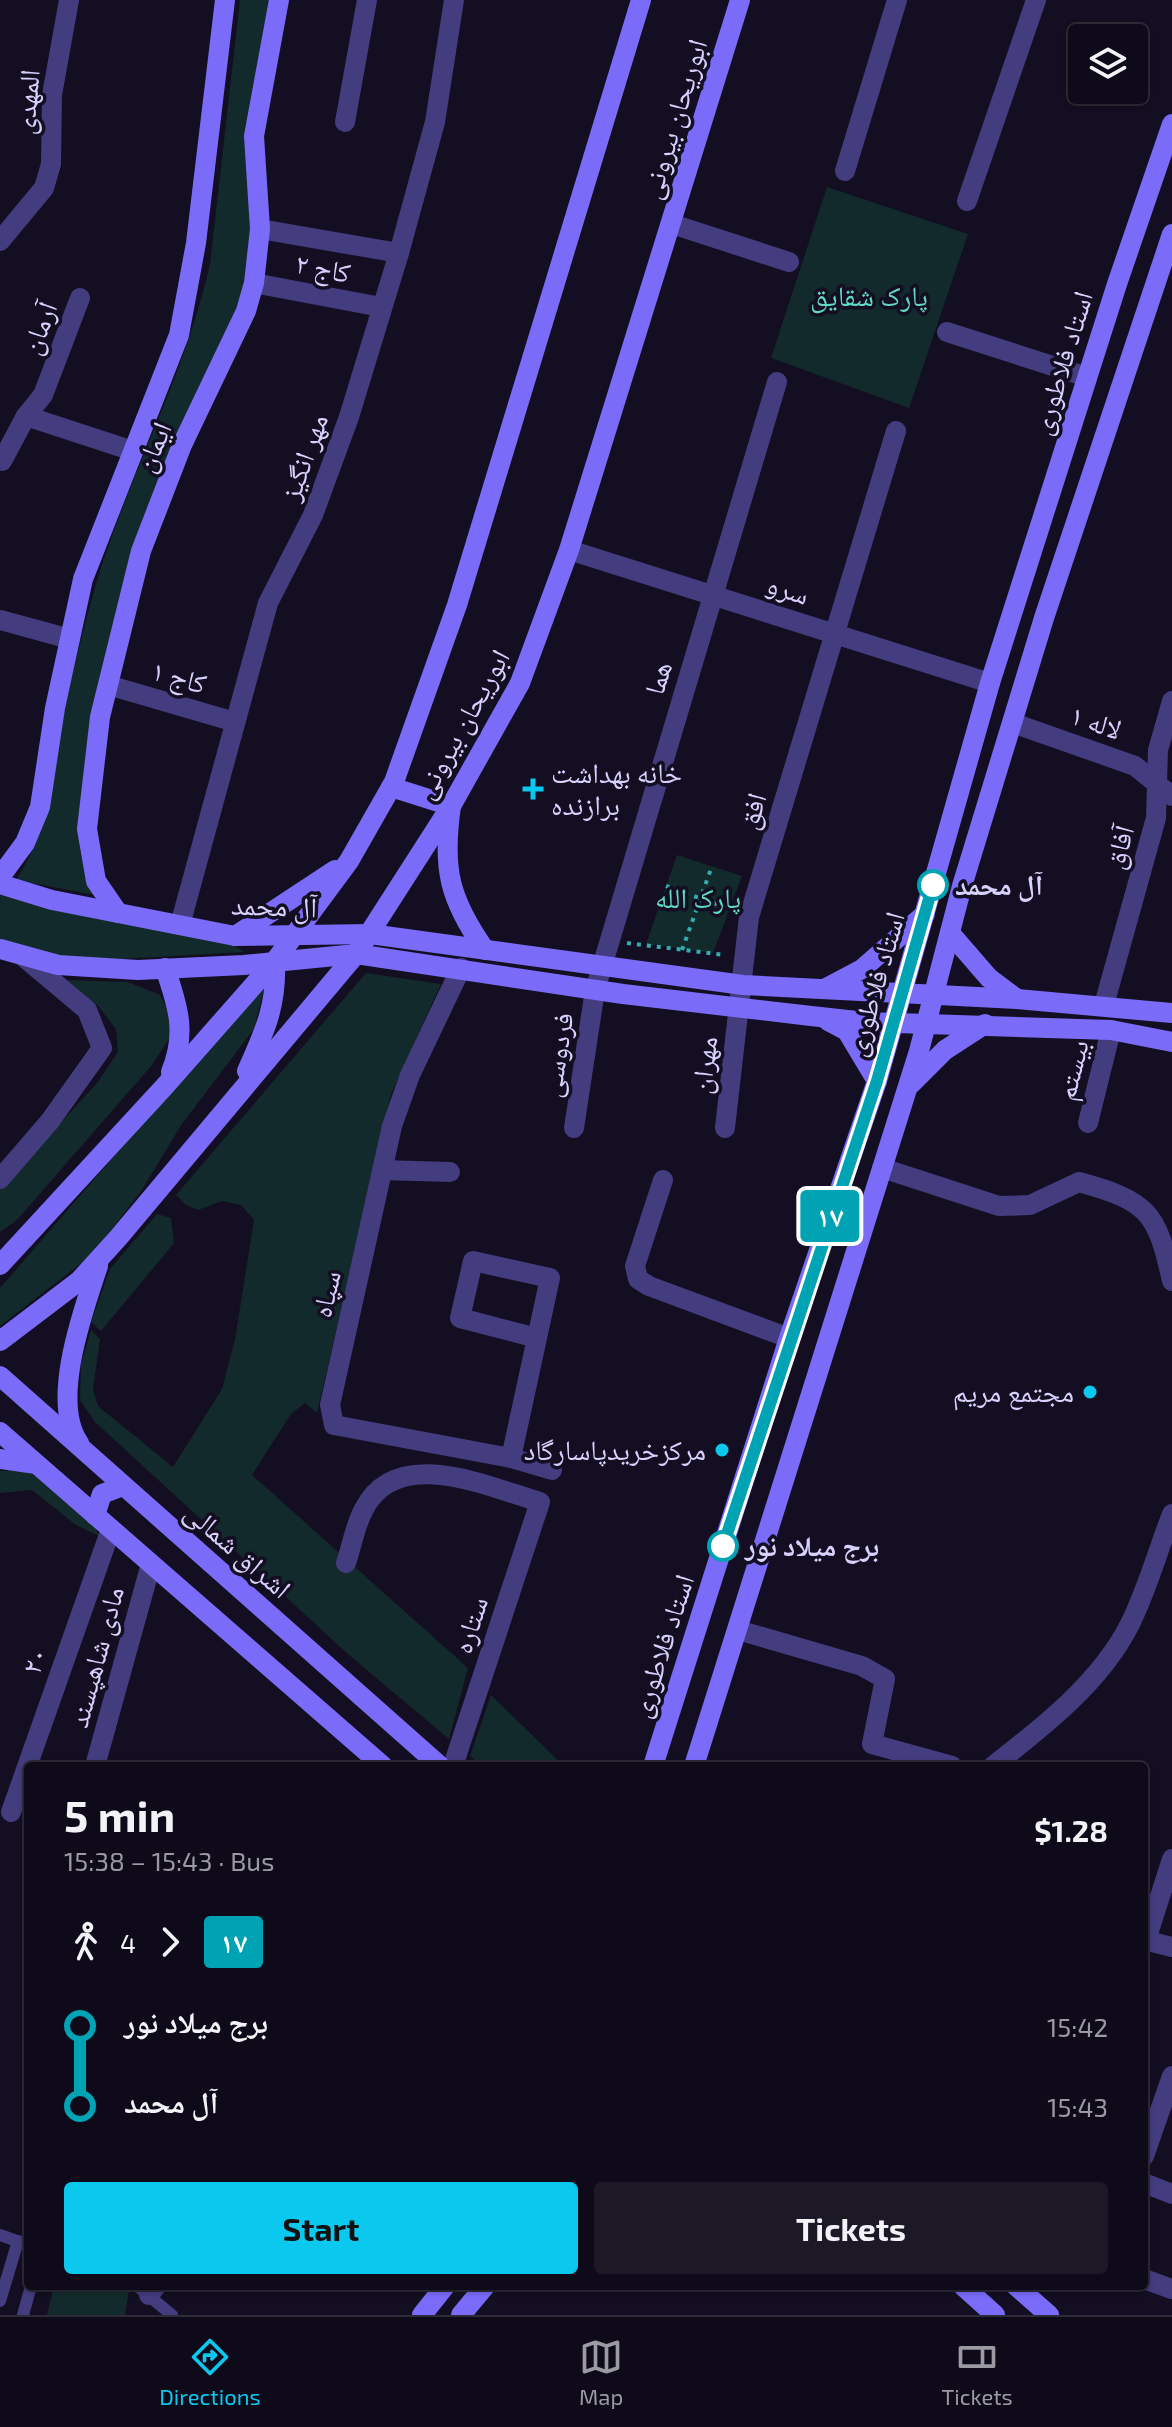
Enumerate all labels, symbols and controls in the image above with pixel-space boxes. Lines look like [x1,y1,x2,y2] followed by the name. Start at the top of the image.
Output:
[1068,24,1148,104] map controls
[1068,24,1148,104] button: layers
[633,35,715,203] street label: ابوریحان بیرونی
[6,68,47,136] street label: المهدی
[292,245,354,291] street label: کاج ۲
[810,278,928,314] park label: پارک شقایق
[1023,287,1100,439] street label: استاد فلاطوری
[13,296,65,359] street label: آرمان
[271,409,335,506] street label: مهر انگیز
[126,416,179,477] street label: ایمان
[763,565,814,611] street label: سرو
[406,643,518,805] street label: ابوریحان بیرونی
[147,652,211,702] street label: کاج ۱
[636,657,678,698] street label: هما
[1066,697,1126,746] street label: لاله ۱
[551,755,682,821] place label: خانه بهداشت برازنده
[522,778,544,800] marker: خانه بهداشت برازنده
[729,788,775,834] street label: افق
[1096,820,1143,873] street label: آفاق
[955,867,1043,902] place label: آل محمد
[918,870,948,900] marker: آل محمد
[655,880,741,915] park label: پارک الله
[231,887,318,925] street label: آل محمد
[837,908,912,1060] street label: استاد فلاطوری
[533,1010,581,1100] street label: فردوسی
[683,1034,724,1096] street label: مهران
[1047,1036,1098,1104] street label: بیستم
[794,1190,866,1242] line badge: ۱۷
[816,1199,844,1233] text: ۱۷
[303,1267,348,1321] street label: سپاه
[953,1374,1074,1411] place label: مجتمع مریم
[1081,1383,1099,1401] marker: مجتمع مریم
[524,1432,706,1467] place label: مرکزخریدپاسارگاد
[713,1441,731,1459] marker: مرکزخریدپاسارگاد
[177,1494,299,1606] street label: اشراق شمالی
[744,1528,879,1564] place label: برج میلاد نور
[708,1531,738,1561] marker: برج میلاد نور
[622,1570,701,1722] street label: استاد فلاطوری
[60,1582,131,1731] street label: مادی شاهپسند
[444,1592,494,1657] street label: ستاره
[13,1643,53,1678] street label: ۲۰
[64,1788,175,1841] text: 5 min
[1034,1812,1108,1848] text: $1.28
[64,1845,274,1876] text: 15:38 – 15:43 · Bus
[64,1920,108,1964] icon: walk
[148,1920,192,1964] icon: forward
[220,1925,247,1959] text: ۱۷
[120,1927,136,1958] text: 4
[124,2003,268,2039] text: برج میلاد نور
[1047,2011,1108,2042] text: 15:42
[124,2083,218,2119] text: آل محمد
[1047,2091,1108,2122] text: 15:43
[64,2182,578,2274] button: Start
[594,2182,1108,2274] button: Tickets
[159,2335,261,2409] tab: Directions
[579,2335,623,2409] tab: Map
[942,2335,1013,2409] tab: Tickets

